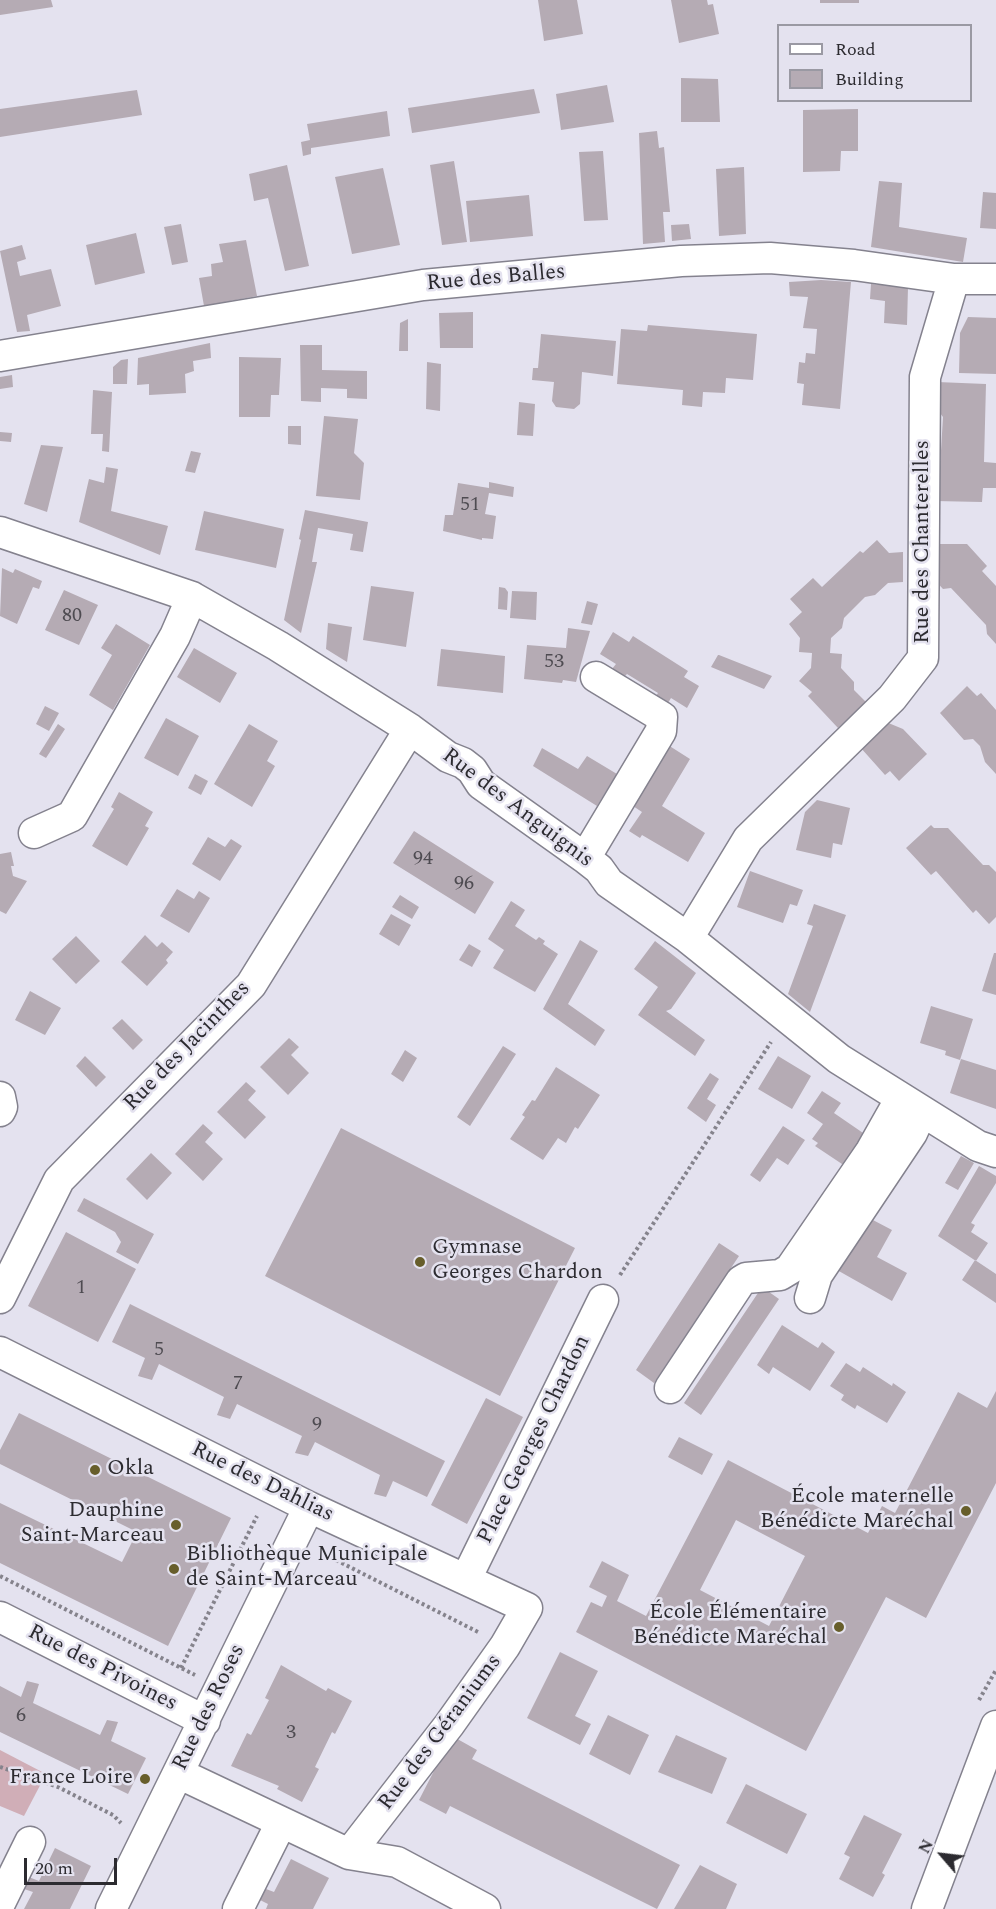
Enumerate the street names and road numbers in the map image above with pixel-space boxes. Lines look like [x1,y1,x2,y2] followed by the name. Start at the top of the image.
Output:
[426,260,566,298] street label: Rue des Balles
[911,440,937,644] street label: Rue des Chanterelles
[436,744,598,874] street label: Rue des Anguignis
[119,976,257,1118] street label: Rue des Jacinthes
[473,1331,597,1549] street label: Place Georges Chardon
[187,1437,337,1529] street label: Rue des Dahlias
[23,1620,181,1718] street label: Rue des Pivoines
[168,1641,252,1775] street label: Rue des Roses
[374,1650,508,1816] street label: Rue des Géraniums

